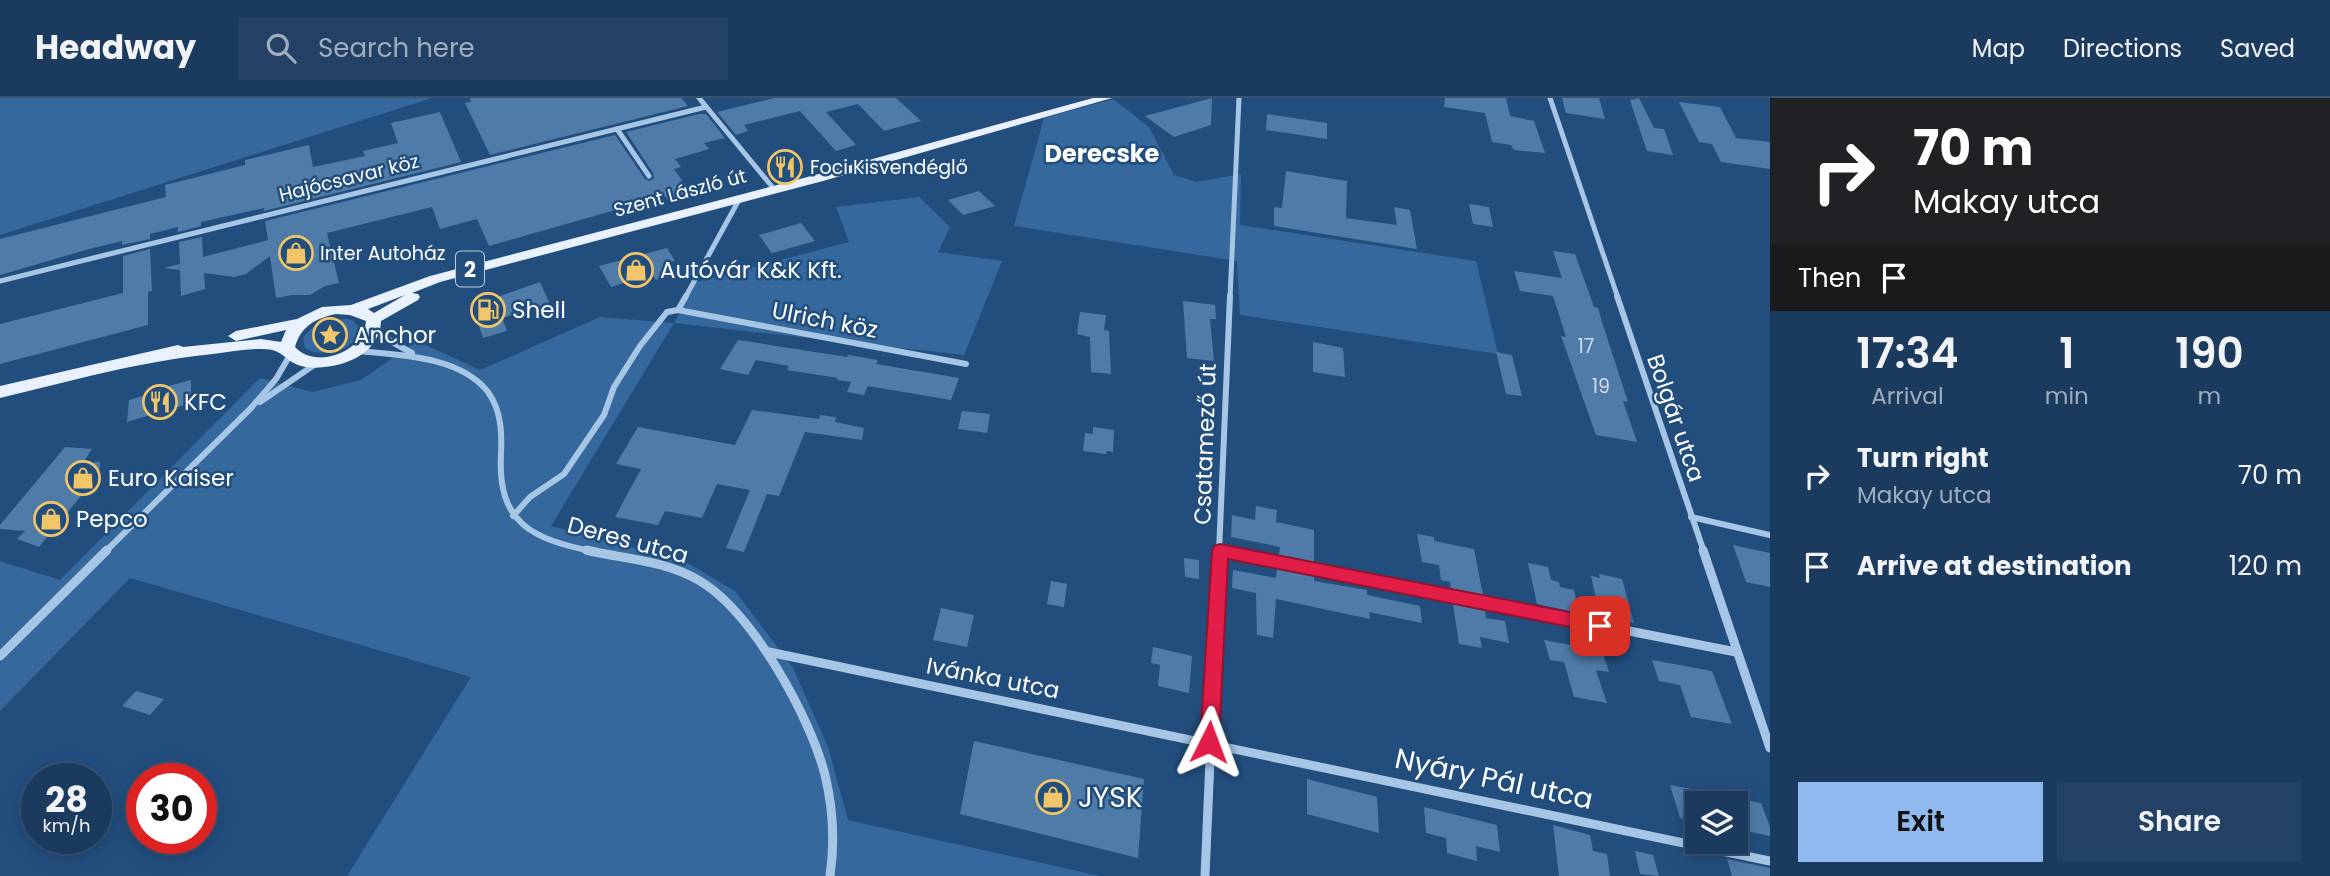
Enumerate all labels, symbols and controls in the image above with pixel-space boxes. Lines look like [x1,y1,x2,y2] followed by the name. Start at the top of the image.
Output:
[238,17,728,80] search box
[35,24,196,71] text: Headway
[262,29,300,67] icon: search
[318,30,475,66] text: Search here
[1972,32,2025,65] text: Map
[2063,32,2182,65] text: Directions
[2220,32,2295,65] text: Saved
[1913,114,2033,182] text: 70 m
[1798,126,1889,217] icon: right
[1045,137,1160,170] district label: Derecske
[276,148,422,208] street label: Hajócsavar köz
[766,148,804,186] restaurant icon: Foci Kisvendéglő
[810,154,968,181] place label: Foci Kisvendéglő
[611,162,749,224] street label: Szent László út
[1913,179,2100,224] text: Makay utca
[277,234,315,272] shop icon: Inter Autoház
[320,240,445,267] place label: Inter Autoház
[617,251,655,289] shop icon: Autóvár K&K Kft.
[456,252,484,286] road number: 2
[660,254,842,286] place label: Autóvár K&K Kft.
[1875,259,1913,297] icon: arrive
[1798,260,1861,296] text: Then
[469,291,507,329] fuel station icon: Shell
[512,294,566,326] place label: Shell
[769,294,881,346] street label: Ulrich köz
[311,316,349,354] place icon: Anchor
[354,319,436,351] place label: Anchor
[1856,324,1958,383] text: 17:34
[2059,324,2074,383] text: 1
[2175,324,2244,383] text: 190
[1578,333,1594,360] house number: 17
[1639,350,1713,486] street label: Bolgár utca
[1186,363,1224,525] street label: Csatamező út
[1592,373,1610,400] house number: 19
[1871,380,1944,412] text: Arrival
[2045,380,2089,412] text: min
[2198,380,2221,412] text: m
[141,383,179,421] restaurant icon: KFC
[184,386,227,418] place label: KFC
[1857,440,1989,476] text: Turn right
[1798,457,1836,495] icon: right
[2238,457,2302,493] text: 70 m
[64,459,102,497] shop icon: Euro Kaiser
[108,462,234,494] place label: Euro Kaiser
[1857,479,1991,511] text: Makay utca
[32,500,70,538] shop icon: Pepco
[76,503,148,535] place label: Pepco
[564,508,692,572] street label: Deres utca
[1798,548,1836,586] icon: arrive
[1857,548,2132,584] text: Arrive at destination
[2229,548,2302,584] text: 120 m
[1570,596,1630,656] pin
[1581,607,1619,645] icon: arrive
[924,649,1062,707] street label: Ivánka utca
[1172,705,1246,779] position arrow
[1391,739,1597,819] street label: Nyáry Pál utca
[126,763,217,854] speed limit sign: 30
[45,775,88,824] text: 28
[1034,778,1072,816] shop icon: JYSK
[1078,778,1143,817] place label: JYSK
[1798,782,2043,862] button: Exit
[2057,782,2302,862] button: Share
[1685,791,1748,854] map controls
[1685,791,1748,854] button: layers
[43,813,90,838] text: km/h

